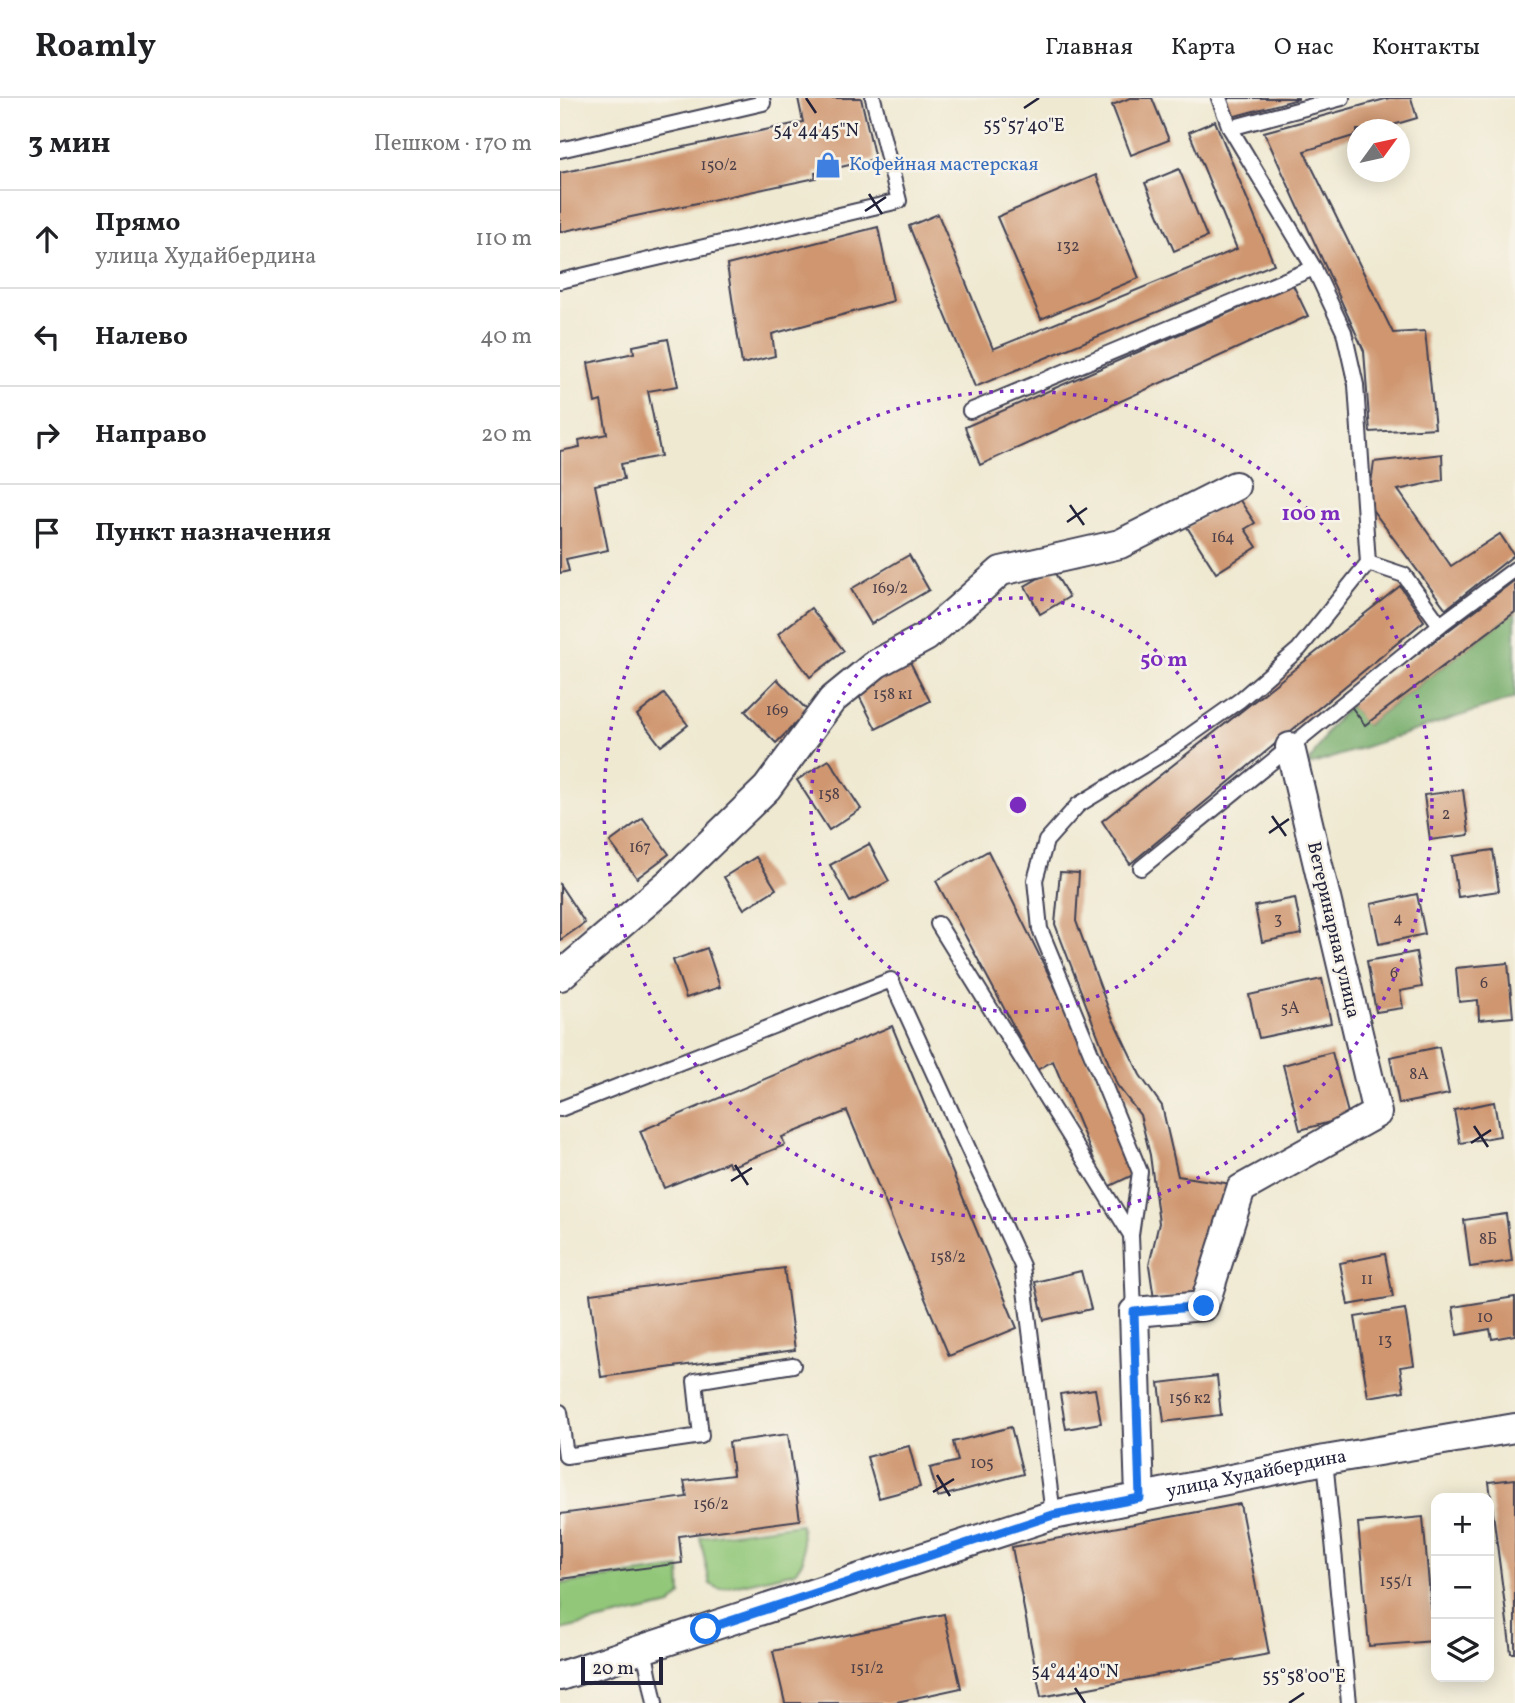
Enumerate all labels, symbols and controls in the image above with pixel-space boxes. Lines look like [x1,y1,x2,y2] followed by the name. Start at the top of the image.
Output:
[35,25,156,71] text: Roamly
[1045,31,1133,65] text: Главная
[1171,31,1236,65] text: Карта
[1274,31,1334,65] text: О нас
[1372,31,1480,65] text: Контакты
[983,114,1065,139] text: 55°57'40"E
[773,119,859,144] text: 54°44'45"N
[1347,119,1410,182] north arrow
[28,123,111,165] text: 3 мин
[374,128,532,160] text: Пешком · 170 m
[813,150,843,180] shop icon: Кофейная мастерская
[849,152,1038,178] place label: Кофейная мастерская
[701,155,737,177] house number: 150/2
[95,205,180,241] text: Прямо
[28,220,66,258] icon: ahead
[475,223,532,255] text: 110 m
[1056,236,1080,258] house number: 132
[95,241,317,273] text: улица Худайбердина
[28,318,66,356] icon: left
[95,319,188,355] text: Налево
[480,321,532,353] text: 40 m
[28,416,66,454] icon: right
[95,417,207,453] text: Направо
[481,419,532,451] text: 20 m
[1281,500,1341,529] text: 100 m
[28,514,66,552] icon: arrive
[95,515,331,551] text: Пункт назначения
[1211,527,1235,549] house number: 164
[872,578,908,600] house number: 169/2
[1140,646,1188,675] text: 50 m
[873,684,913,706] house number: 158 к1
[766,700,788,722] house number: 169
[818,784,840,806] house number: 158
[1006,793,1030,817] centre of rings
[1442,804,1450,826] house number: 2
[629,837,651,859] house number: 167
[1300,839,1366,1021] street label: Ветеринарная улица
[1393,908,1403,930] house number: 4
[1274,909,1282,931] house number: 3
[1390,963,1398,985] house number: 6
[1480,973,1488,995] house number: 6
[1281,998,1299,1020] house number: 5А
[1409,1064,1429,1086] house number: 8А
[1479,1229,1497,1251] house number: 8Б
[930,1247,966,1269] house number: 158/2
[1361,1269,1373,1291] house number: 11
[1188,1290,1219,1321] route end
[1477,1307,1493,1329] house number: 10
[1378,1330,1392,1352] house number: 13
[1169,1388,1211,1410] house number: 156 к2
[1164,1444,1348,1505] street label: улица Худайбердина
[970,1453,994,1475] house number: 105
[1431,1493,1494,1682] map controls
[1431,1493,1494,1556] button: +
[693,1494,729,1516] house number: 156/2
[1431,1556,1494,1619] button: −
[1379,1571,1413,1593] house number: 155/1
[690,1613,721,1644] route start
[1431,1619,1494,1682] button: layers
[581,1654,663,1686] scale bar
[592,1656,634,1682] text: 20 m
[850,1658,884,1680] house number: 151/2
[1031,1660,1119,1685] text: 54°44'40"N
[1262,1665,1346,1690] text: 55°58'00"E

